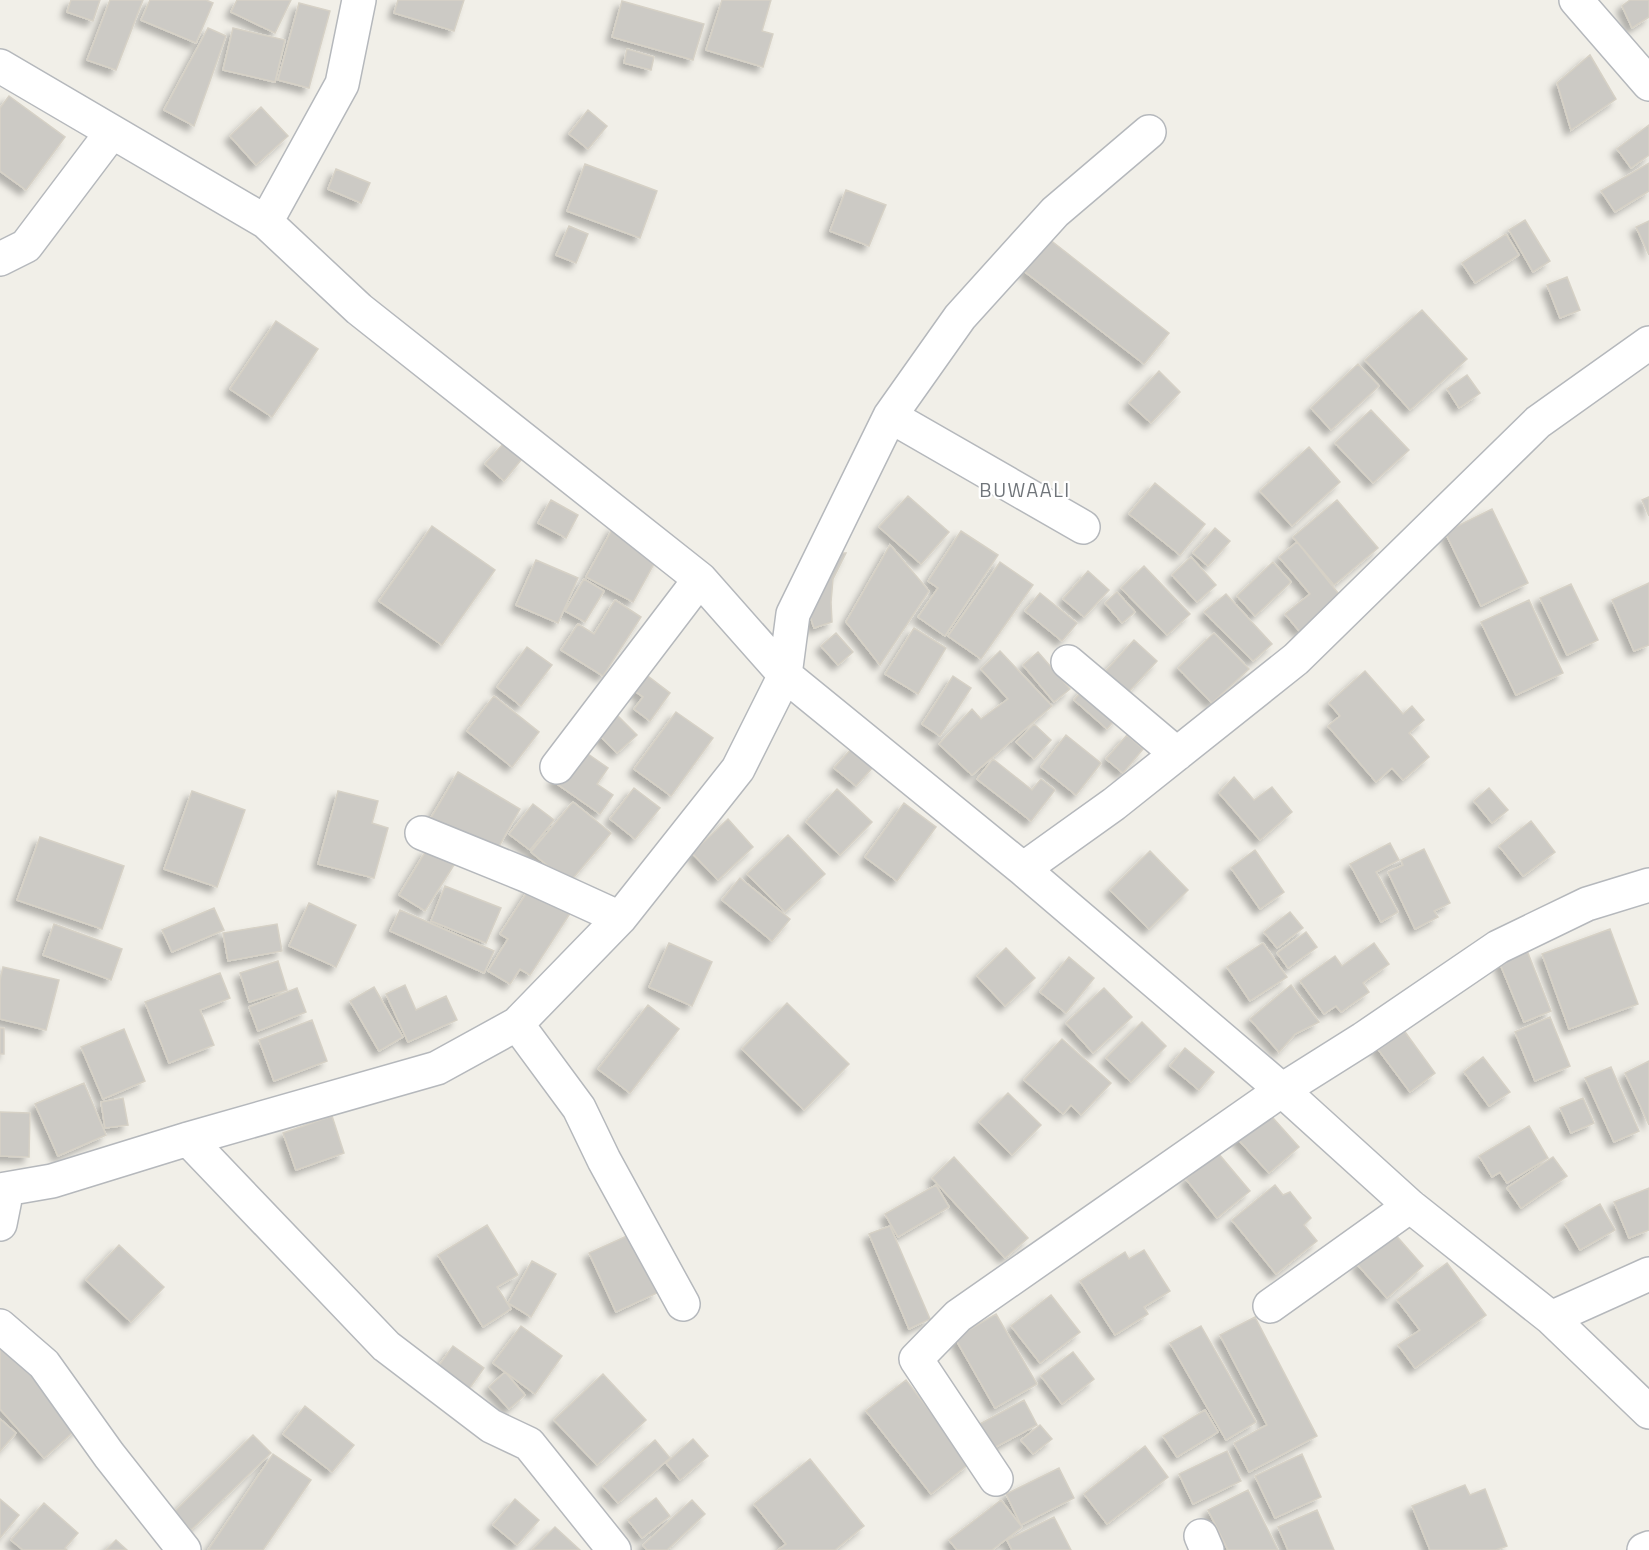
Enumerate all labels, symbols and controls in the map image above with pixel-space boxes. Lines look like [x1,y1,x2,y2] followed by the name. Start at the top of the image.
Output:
[979,474,1071,505] district label: BUWAALI

